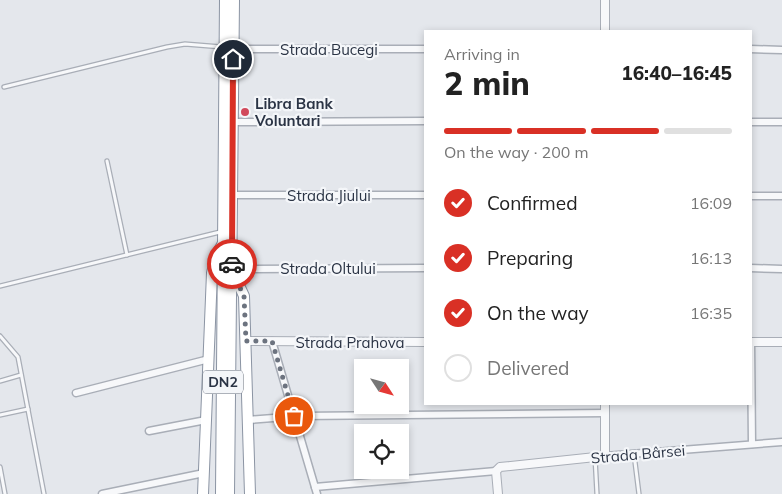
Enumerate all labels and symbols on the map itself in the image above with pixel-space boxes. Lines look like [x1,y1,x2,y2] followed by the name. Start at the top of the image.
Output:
[212,38,254,80] pin
[280,40,378,59] street label: Strada Bucegi
[254,94,334,130] place label: Libra Bank Voluntari
[239,106,251,118] marker: Libra Bank Voluntari
[287,186,371,205] street label: Strada Jiului
[207,239,257,289] courier
[280,259,376,278] street label: Strada Oltului
[296,333,404,352] street label: Strada Prahova
[354,359,409,414] north arrow
[203,371,243,394] road number: DN2
[273,395,315,437] pin
[590,440,686,468] street label: Strada Bârsei

